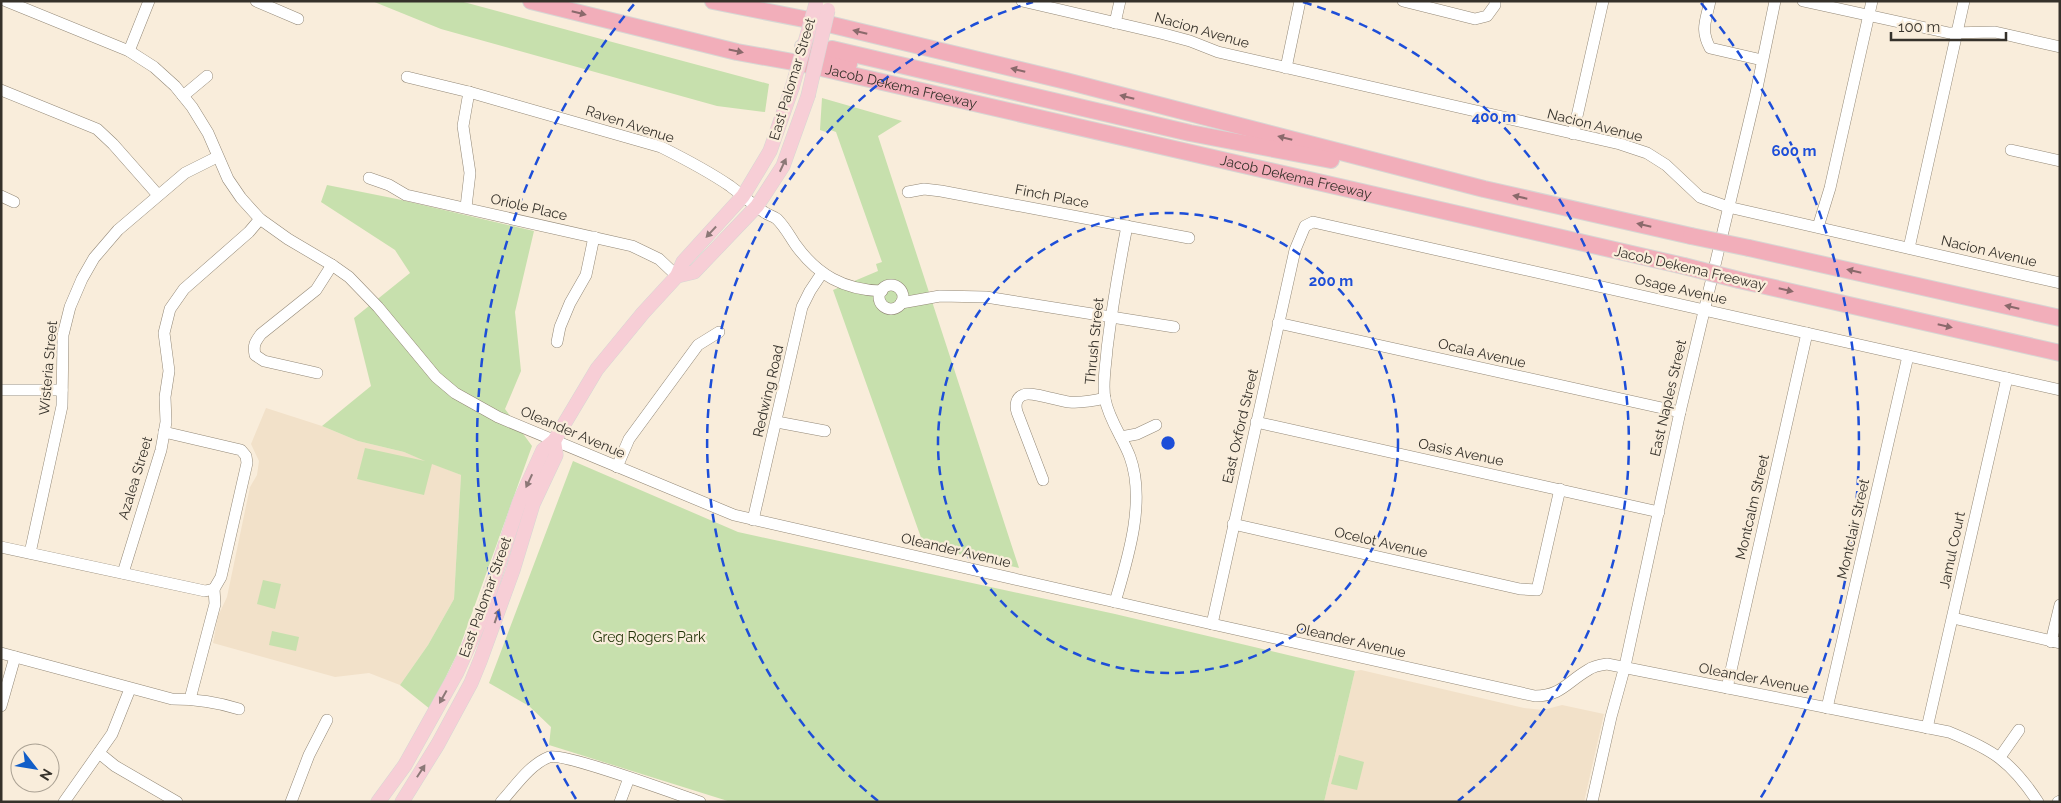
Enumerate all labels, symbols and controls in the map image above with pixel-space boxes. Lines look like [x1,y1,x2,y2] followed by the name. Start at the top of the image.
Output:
[571,9,586,17] one-way arrow
[1153,9,1251,51] street label: Nacion Avenue
[1891,10,2006,42] scale bar
[766,16,818,142] street label: East Palomar Street
[1898,18,1940,36] text: 100 m
[853,28,868,36] one-way arrow
[729,48,745,56] one-way arrow
[824,61,979,112] street label: Jacob Dekema Freeway
[1011,66,1026,74] one-way arrow
[1120,93,1135,101] one-way arrow
[584,102,676,146] street label: Raven Avenue
[1546,105,1644,145] street label: Nacion Avenue
[1472,108,1516,126] text: 400 m
[1277,133,1292,141] one-way arrow
[1771,142,1817,160] text: 600 m
[1219,152,1374,202] street label: Jacob Dekema Freeway
[778,157,787,172] one-way arrow
[1014,181,1090,211] street label: Finch Place
[489,190,569,224] street label: Oriole Place
[1513,193,1528,201] one-way arrow
[1636,221,1651,229] one-way arrow
[705,226,717,238] one-way arrow
[1940,232,2038,270] street label: Nacion Avenue
[1613,243,1768,293] street label: Jacob Dekema Freeway
[1845,267,1861,275] one-way arrow
[1633,271,1729,307] street label: Osage Avenue
[1309,272,1353,290] text: 200 m
[1779,286,1794,294] one-way arrow
[1081,296,1107,385] street label: Thrush Street
[2005,303,2020,311] one-way arrow
[36,320,60,416] street label: Wisteria Street
[1937,323,1953,331] one-way arrow
[1437,335,1527,371] street label: Ocala Avenue
[1647,338,1689,458] street label: East Naples Street
[750,343,786,439] street label: Redwing Road
[1219,367,1261,485] street label: East Oxford Street
[518,403,628,461] street label: Oleander Avenue
[115,434,155,521] street label: Azalea Street
[1159,434,1177,452] centre of rings
[1417,435,1505,469] street label: Oasis Avenue
[1732,453,1772,561] street label: Montcalm Street
[524,474,532,488] one-way arrow
[1834,477,1872,581] street label: Montclair Street
[1936,510,1968,590] street label: Jamul Court
[1333,523,1429,561] street label: Ocelot Avenue
[900,530,1012,570] street label: Oleander Avenue
[456,534,514,659] street label: East Palomar Street
[494,608,502,623] one-way arrow
[1295,620,1407,660] street label: Oleander Avenue
[592,629,706,645] park label: Greg Rogers Park
[1697,659,1811,697] street label: Oleander Avenue
[439,691,448,704] one-way arrow
[10,743,60,793] north arrow
[416,764,426,777] one-way arrow
[37,766,56,783] text: N

